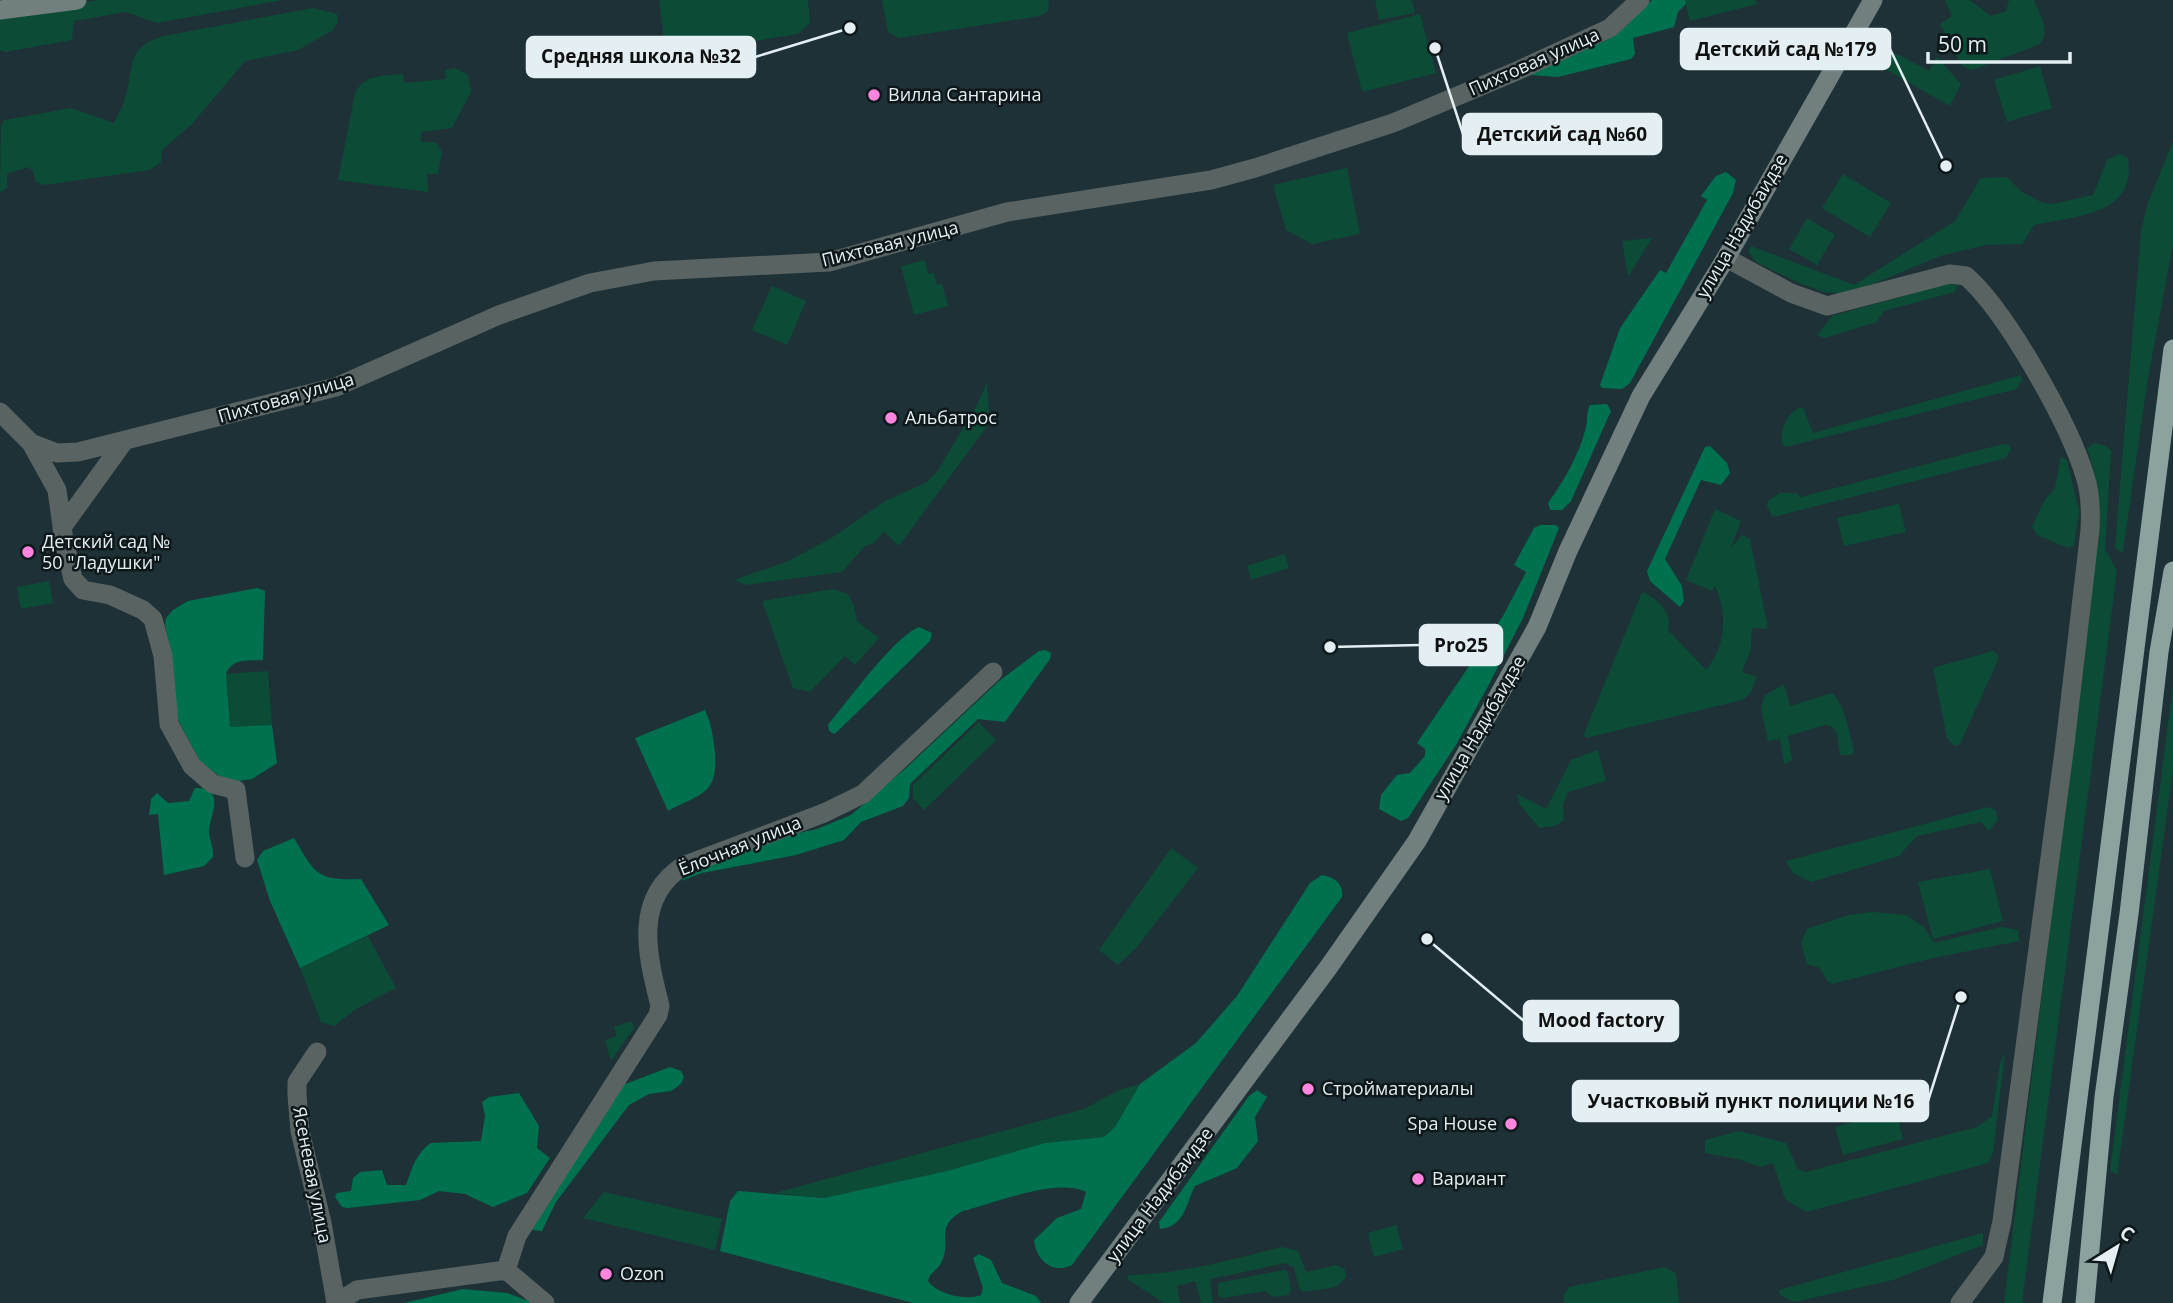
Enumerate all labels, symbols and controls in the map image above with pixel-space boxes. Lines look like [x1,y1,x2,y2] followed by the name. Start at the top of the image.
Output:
[1928,21,2070,65] scale bar
[1465,22,1603,101] street label: Пихтовая улица
[1681,29,1890,69] callout: Детский сад №179
[1938,30,1987,58] text: 50 m
[1695,36,1877,62] text: Детский сад №179
[527,37,755,77] callout: Средняя школа №32
[541,43,741,69] text: Средняя школа №32
[888,82,1041,106] place label: Вилла Сантарина
[866,87,882,103] marker: Вилла Сантарина
[1463,114,1661,154] callout: Детский сад №60
[1477,121,1647,147] text: Детский сад №60
[1690,149,1792,302] street label: улица Надибаидзе
[819,214,961,272] street label: Пихтовая улица
[215,366,356,428] street label: Пихтовая улица
[905,405,997,429] place label: Альбатрос
[883,410,899,426] marker: Альбатрос
[42,529,170,574] place label: Детский сад № 50 "Ладушки"
[20,544,36,560] marker: Детский сад № 50 "Ладушки"
[1420,625,1502,665] callout: Pro25
[1434,632,1488,658] text: Pro25
[1428,651,1530,804] street label: улица Надибаидзе
[675,810,804,881] street label: Ёлочная улица
[1524,1001,1678,1041] callout: Mood factory
[1538,1007,1664,1033] text: Mood factory
[1322,1076,1473,1100] place label: Стройматериалы
[1300,1081,1316,1097] marker: Стройматериалы
[1573,1081,1928,1121] callout: Участковый пункт полиции №16
[1588,1088,1915,1114] text: Участковый пункт полиции №16
[288,1104,338,1245] street label: Ясеневая улица
[1408,1111,1497,1135] place label: Spa House
[1503,1116,1519,1132] marker: Spa House
[1101,1122,1218,1267] street label: улица Надибаидзе
[1432,1166,1506,1190] place label: Вариант
[1410,1171,1426,1187] marker: Вариант
[2082,1212,2152,1282] north arrow
[2115,1219,2140,1247] text: С
[620,1261,664,1285] place label: Ozon
[598,1266,614,1282] marker: Ozon

